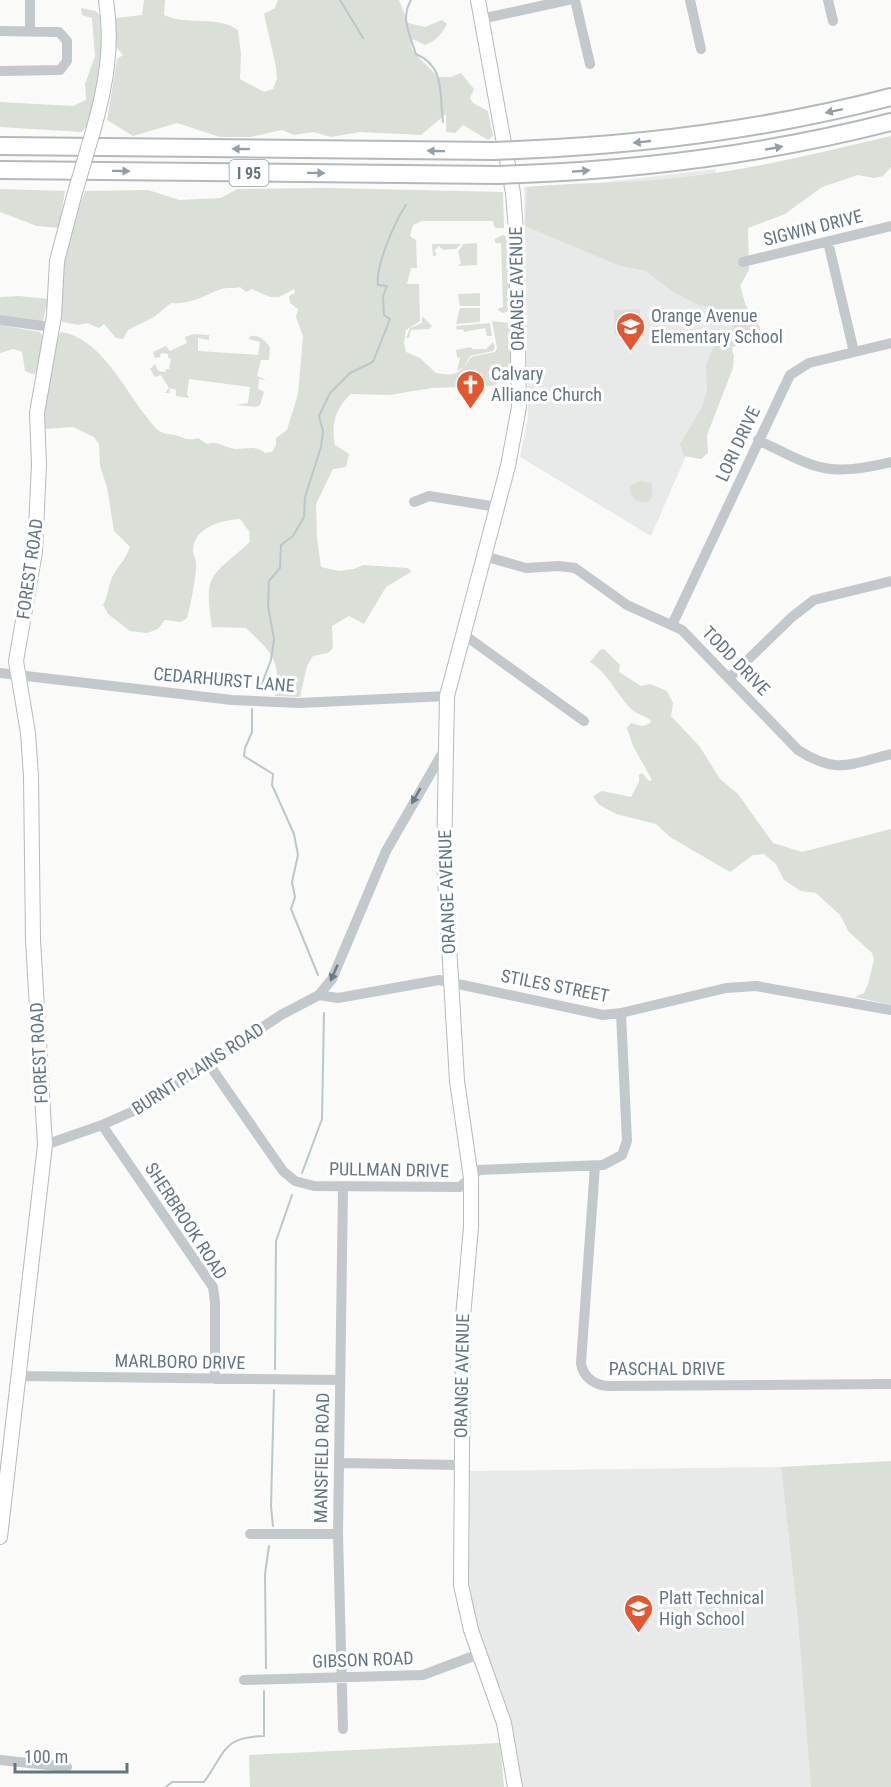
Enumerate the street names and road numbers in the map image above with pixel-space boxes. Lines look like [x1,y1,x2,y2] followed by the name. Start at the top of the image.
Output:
[230,160,268,186] road number: I 95
[761,205,865,250] street label: SIGWIN DRIVE
[505,227,528,351] street label: ORANGE AVENUE
[711,403,764,485] street label: LORI DRIVE
[12,517,47,621] street label: FOREST ROAD
[698,622,775,700] street label: TODD DRIVE
[153,663,296,696] street label: CEDARHURST LANE
[434,829,459,955] street label: ORANGE AVENUE
[499,965,611,1006] street label: STILES STREET
[25,1002,52,1104] street label: FOREST ROAD
[128,1018,267,1119] street label: BURNT PLAINS ROAD
[141,1158,232,1283] street label: SHERBROOK ROAD
[329,1158,449,1181] street label: PULLMAN DRIVE
[450,1314,473,1438] street label: ORANGE AVENUE
[114,1350,246,1373] street label: MARLBORO DRIVE
[609,1358,725,1379] street label: PASCHAL DRIVE
[310,1393,333,1523] street label: MANSFIELD ROAD
[312,1647,414,1672] street label: GIBSON ROAD

